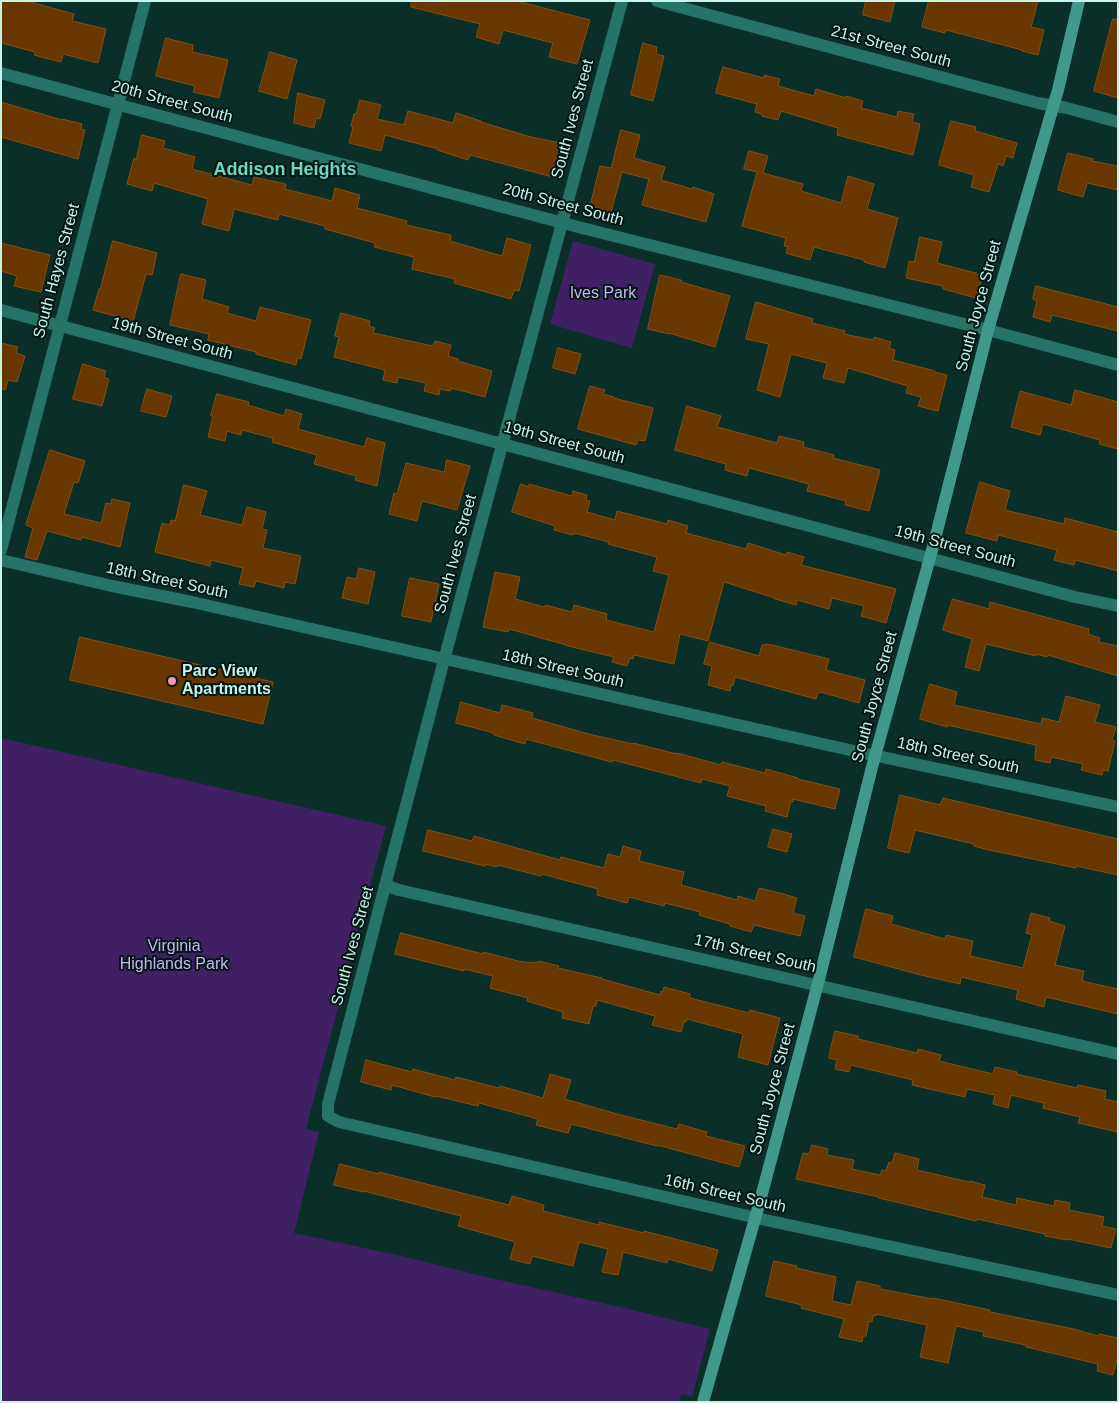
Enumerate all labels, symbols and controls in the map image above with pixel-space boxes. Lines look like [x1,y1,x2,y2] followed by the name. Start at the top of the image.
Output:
[829,22,953,72] street label: 21st Street South
[548,57,598,181] street label: South Ives Street
[109,77,235,127] street label: 20th Street South
[214,159,356,181] district label: Addison Heights
[500,180,626,230] street label: 20th Street South
[30,202,84,340] street label: South Hayes Street
[952,238,1006,374] street label: South Joyce Street
[570,284,636,304] park label: Ives Park
[109,314,235,364] street label: 19th Street South
[501,418,627,468] street label: 19th Street South
[431,492,481,616] street label: South Ives Street
[892,522,1018,572] street label: 19th Street South
[104,559,230,603] street label: 18th Street South
[848,629,902,765] street label: South Joyce Street
[500,646,626,692] street label: 18th Street South
[182,662,271,700] place label: Parc View Apartments
[166,675,178,687] marker: Parc View Apartments
[895,734,1021,778] street label: 18th Street South
[328,884,378,1008] street label: South Ives Street
[692,931,818,977] street label: 17th Street South
[120,937,228,975] park label: Virginia Highlands Park
[746,1021,800,1157] street label: South Joyce Street
[662,1171,788,1217] street label: 16th Street South

